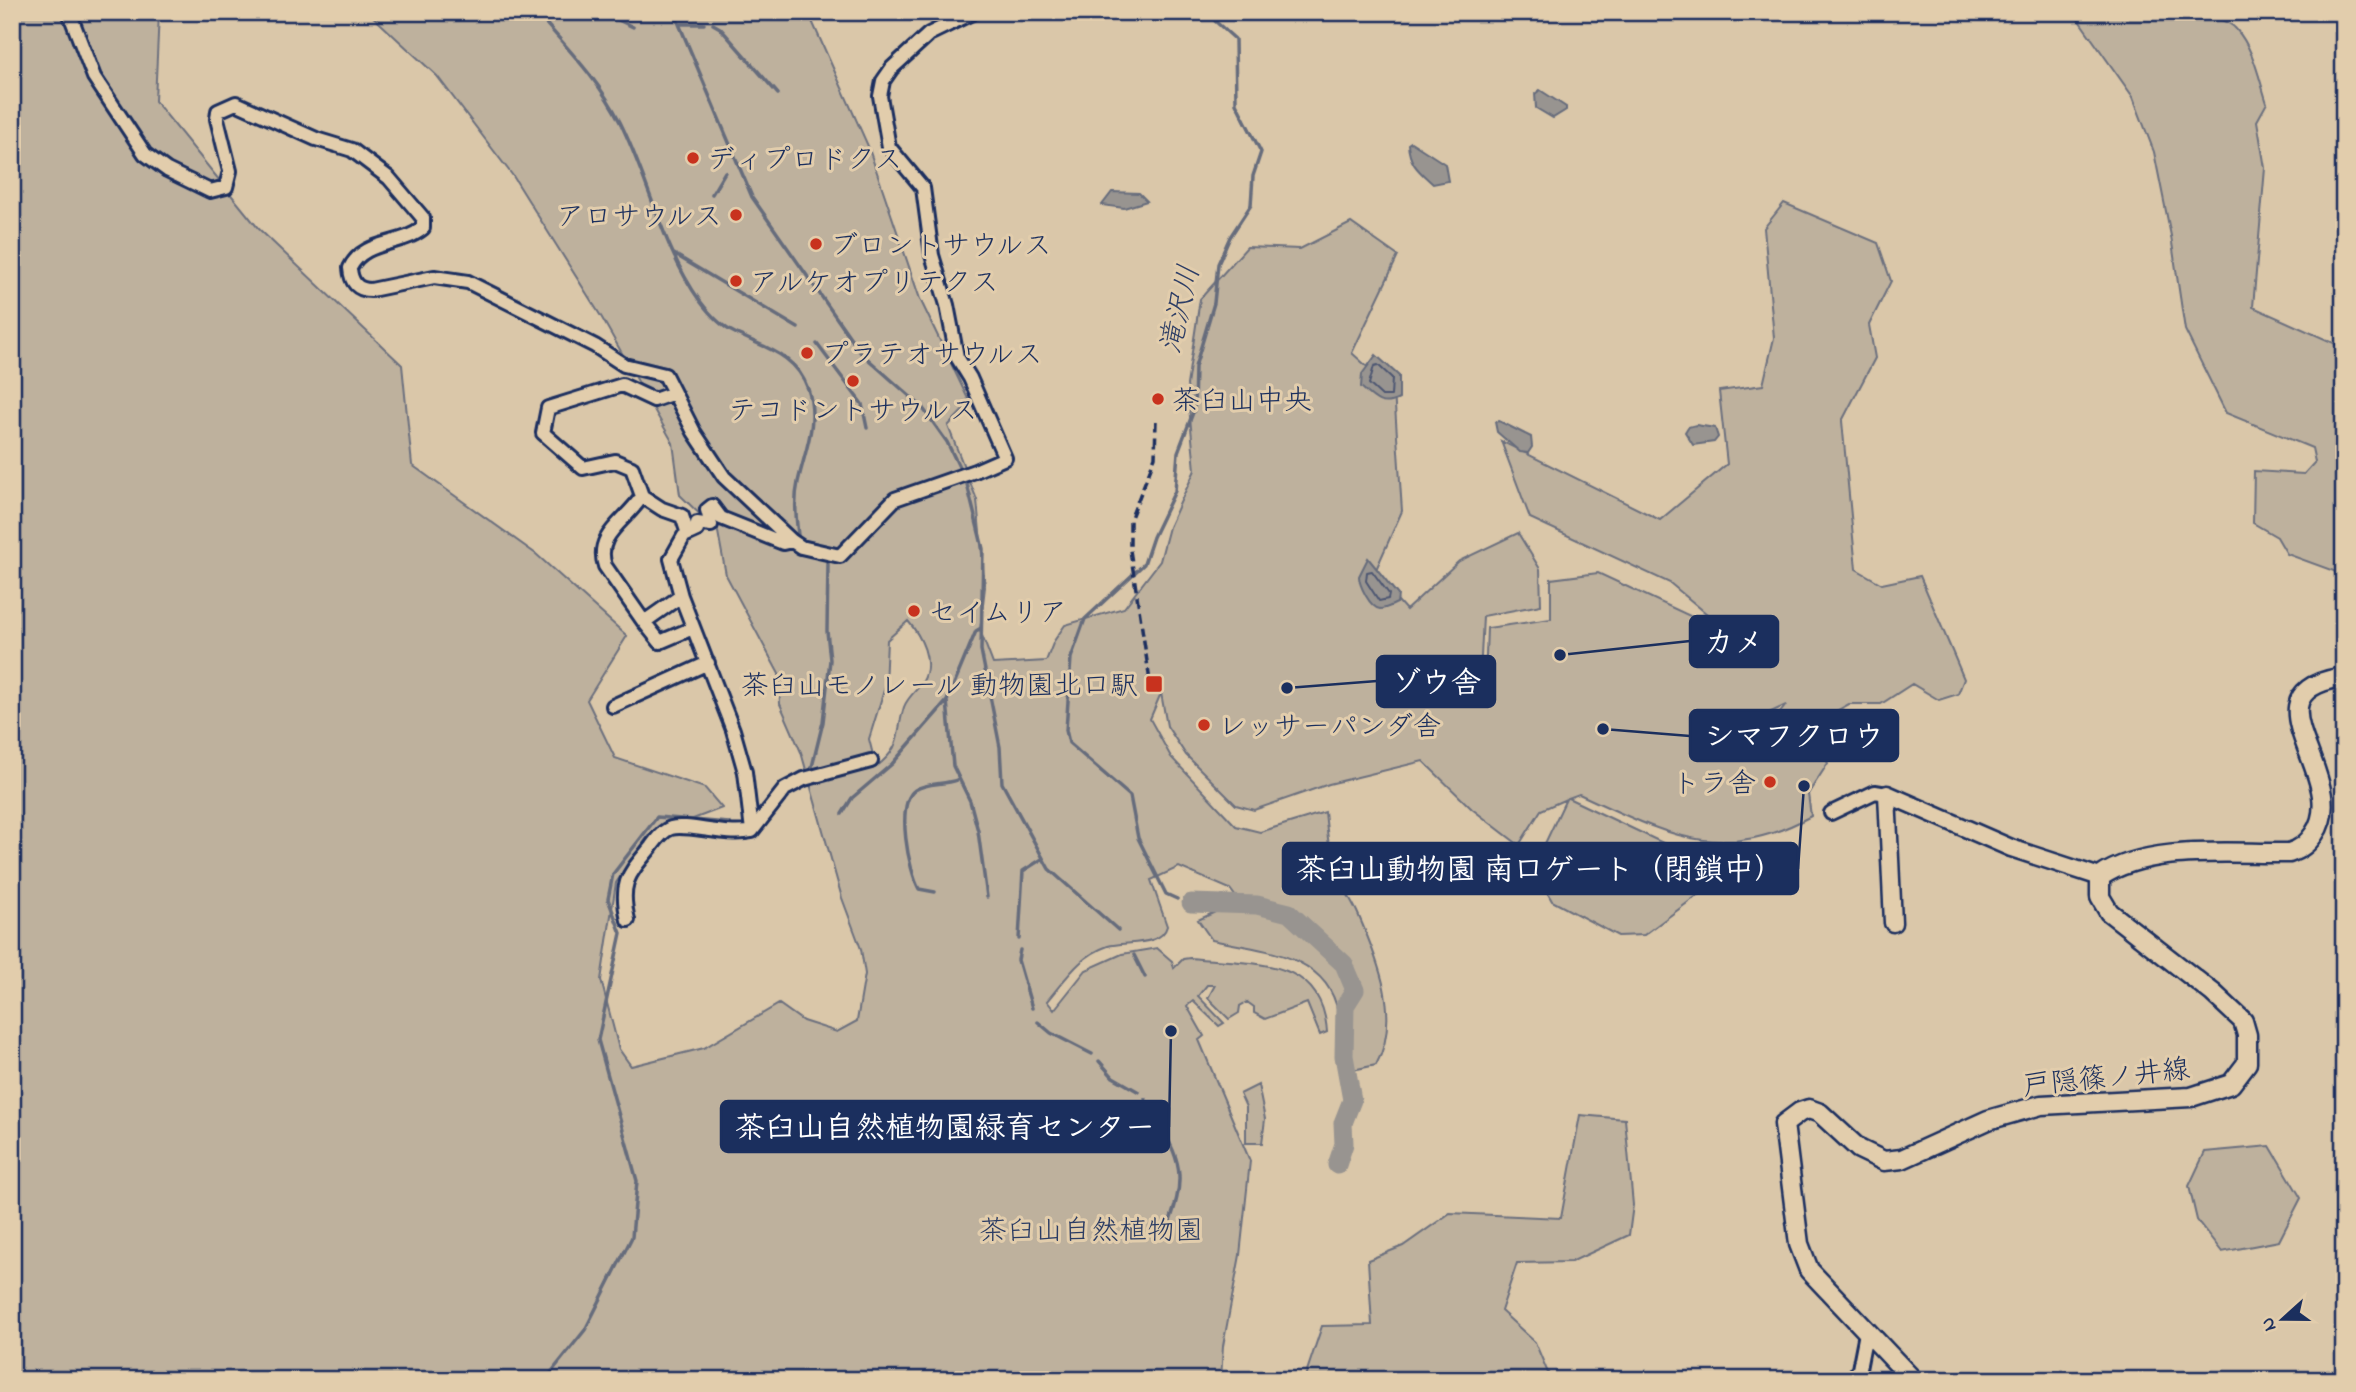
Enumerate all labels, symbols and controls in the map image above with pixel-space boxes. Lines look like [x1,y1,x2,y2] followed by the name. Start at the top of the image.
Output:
[707,141,902,182] place label: ディプロドクス
[685,150,701,166] marker: ディプロドクス
[556,198,722,239] place label: アロサウルス
[728,207,744,223] marker: アロサウルス
[830,227,1052,268] place label: ブロントサウルス
[808,236,824,252] marker: ブロントサウルス
[1150,261,1213,358] water label: 滝沢川
[750,264,999,305] place label: アルケオプリテクス
[728,273,744,289] marker: アルケオプリテクス
[821,336,1043,377] place label: プラテオサウルス
[799,345,815,361] marker: プラテオサウルス
[845,373,861,389] marker: テコドントサウルス
[1172,382,1312,423] place label: 茶臼山中央
[1150,391,1166,407] marker: 茶臼山中央
[728,392,978,433] place label: テコドントサウルス
[928,594,1067,635] place label: セイムリア
[906,603,922,619] marker: セイムリア
[1690,616,1778,667] callout: カメ
[1704,623,1764,667] text: カメ
[1377,656,1495,707] callout: ゾウ舎
[1391,663,1481,707] text: ゾウ舎
[741,667,1138,708] place label: 茶臼山モノレール 動物園北口駅
[1144,674,1164,694] marker: 茶臼山モノレール 動物園北口駅
[1218,708,1441,749] place label: レッサーパンダ舎
[1690,710,1898,761] callout: シマフクロウ
[1196,717,1212,733] marker: レッサーパンダ舎
[1704,717,1884,761] text: シマフクロウ
[1672,765,1756,806] place label: トラ舎
[1762,774,1778,790] marker: トラ舎
[1283,843,1798,894] callout: 茶臼山動物園 南口ゲート（閉鎖中）
[1296,850,1784,894] text: 茶臼山動物園 南口ゲート（閉鎖中）
[2021,1050,2192,1109] street label: 戸隠篠ノ井線
[721,1101,1169,1152] callout: 茶臼山自然植物園緑育センター
[735,1108,1155,1152] text: 茶臼山自然植物園緑育センター
[979,1212,1203,1253] park label: 茶臼山自然植物園
[2248,1284,2318,1354] north arrow
[2254,1313,2284,1335] text: N

